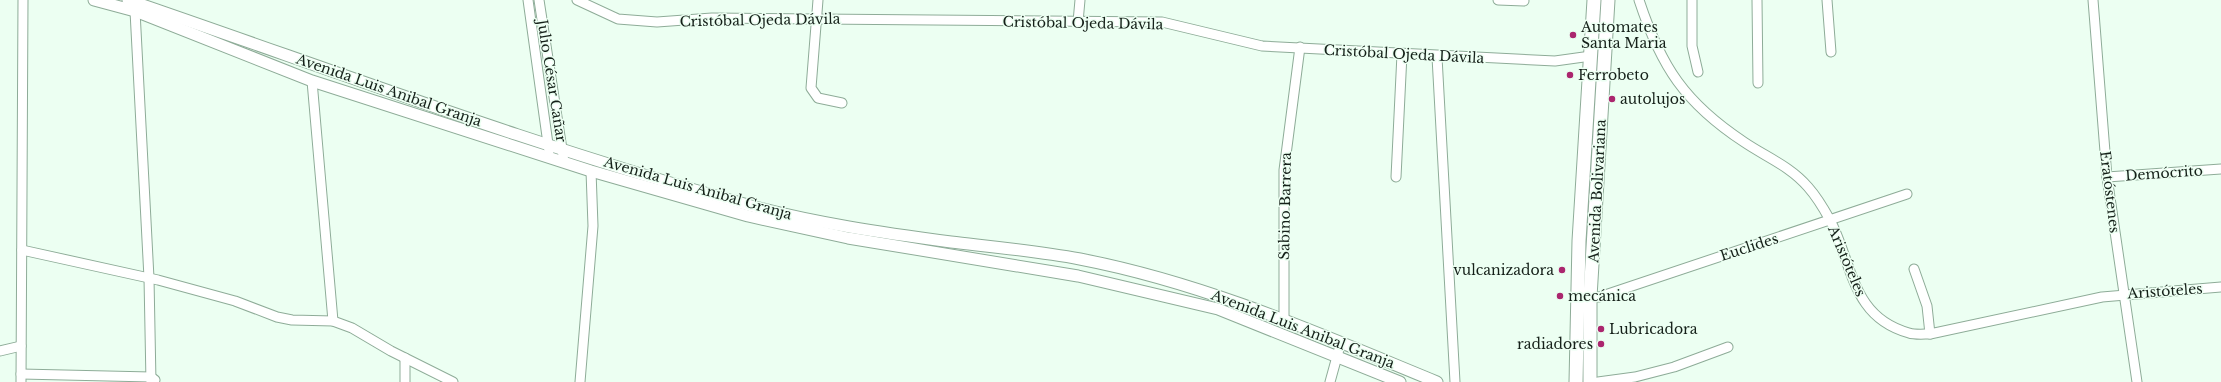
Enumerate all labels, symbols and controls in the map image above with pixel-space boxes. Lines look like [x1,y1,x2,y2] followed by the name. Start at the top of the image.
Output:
[679,10,841,30] street label: Cristóbal Ojeda Dávila
[1002,13,1164,33] street label: Cristóbal Ojeda Dávila
[533,16,571,144] street label: Julio César Cañar
[1580,18,1667,52] place label: Automates Santa Maria
[1568,30,1578,40] marker: Automates Santa Maria
[1323,41,1485,67] street label: Cristóbal Ojeda Dávila
[293,49,484,130] street label: Avenida Luis Anibal Granja
[1578,66,1649,84] place label: Ferrobeto
[1565,70,1575,80] marker: Ferrobeto
[1620,90,1685,108] place label: autolujos
[1607,94,1617,104] marker: autolujos
[1584,119,1610,264] street label: Avenida Bolivariana
[2096,150,2124,234] street label: Eratóstenes
[601,152,794,224] street label: Avenida Luis Anibal Granja
[1275,152,1295,260] street label: Sabino Barrera
[2124,161,2204,185] street label: Demócrito
[1824,222,1870,299] street label: Aristóteles
[1718,229,1780,265] street label: Euclides
[1453,261,1554,279] place label: vulcanizadora
[1557,265,1567,275] marker: vulcanizadora
[2126,279,2203,303] street label: Aristóteles
[1208,285,1397,372] street label: Avenida Luis Anibal Granja
[1568,287,1636,305] place label: mecánica
[1555,291,1565,301] marker: mecánica
[1609,320,1698,338] place label: Lubricadora
[1596,324,1606,334] marker: Lubricadora
[1517,335,1593,353] place label: radiadores
[1596,339,1606,349] marker: radiadores

